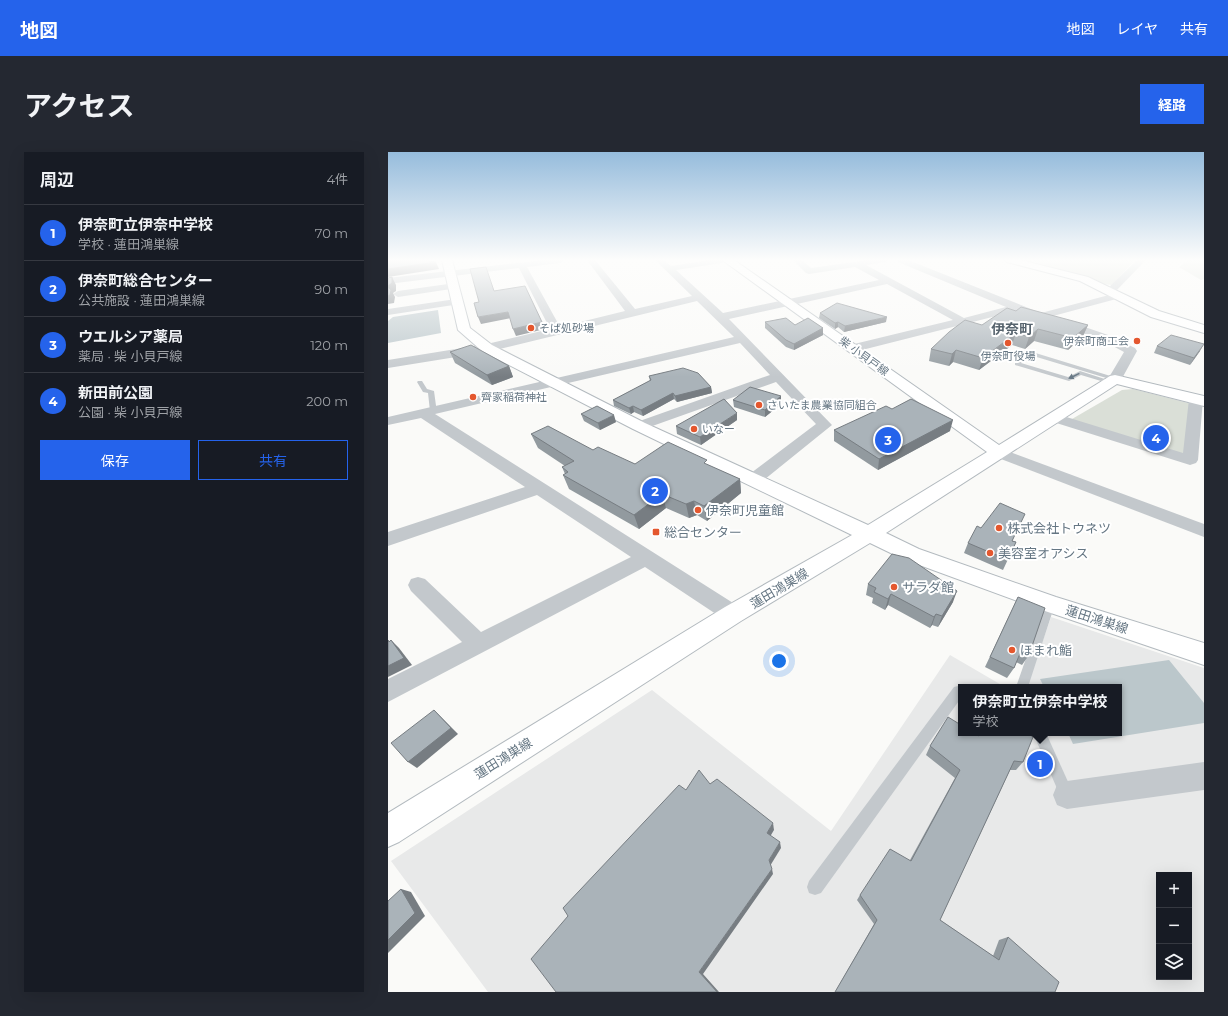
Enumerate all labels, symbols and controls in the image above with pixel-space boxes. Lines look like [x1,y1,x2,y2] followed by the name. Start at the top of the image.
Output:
[20,19,58,42] text: 地図
[1066,20,1094,38] text: 地図
[1116,20,1158,38] text: レイヤ
[1180,20,1208,38] text: 共有
[1140,84,1204,124] button: 経路
[24,89,135,123] text: アクセス
[40,170,74,190] text: 周辺
[326,171,348,187] text: 4件
[78,215,213,234] text: 伊奈町立伊奈中学校
[50,225,56,241] text: 1
[315,225,348,241] text: 70 m
[78,236,179,252] text: 学校 · 蓮田鴻巣線
[78,271,213,290] text: 伊奈町総合センター
[49,281,57,297] text: 2
[314,281,348,297] text: 90 m
[78,292,205,308] text: 公共施設 · 蓮田鴻巣線
[991,320,1033,338] district label: 伊奈町
[539,321,594,335] place label: そば処砂場
[526,323,536,333] marker: そば処砂場
[78,327,183,346] text: ウエルシア薬局
[836,333,892,379] street label: 柴 小貝戸線
[1063,334,1129,348] place label: 伊奈町商工会
[1132,336,1142,346] marker: 伊奈町商工会
[49,337,57,353] text: 3
[310,337,348,353] text: 120 m
[1003,338,1013,348] marker: 伊奈町役場
[78,348,183,364] text: 薬局 · 柴 小貝戸線
[981,349,1036,363] place label: 伊奈町役場
[1069,373,1080,379] one-way arrow
[78,383,153,402] text: 新田前公園
[481,390,547,404] place label: 齊家稲荷神社
[468,392,478,402] marker: 齊家稲荷神社
[49,393,57,409] text: 4
[306,393,348,409] text: 200 m
[767,398,877,412] place label: さいたま農業協同組合
[754,400,764,410] marker: さいたま農業協同組合
[78,404,183,420] text: 公園 · 柴 小貝戸線
[702,422,735,436] place label: いなー
[1143,423,1169,453] pin: 4
[689,424,699,434] marker: いなー
[875,425,901,455] pin: 3
[40,440,190,480] button: 保存
[198,440,348,480] button: 共有
[642,476,668,506] pin: 2
[706,502,784,518] place label: 伊奈町児童館
[693,505,703,515] marker: 伊奈町児童館
[1007,520,1111,536] place label: 株式会社トウネツ
[994,523,1004,533] marker: 株式会社トウネツ
[664,524,742,540] place label: 総合センター
[651,527,661,537] marker: 総合センター
[998,545,1088,561] place label: 美容室オアシス
[985,548,995,558] marker: 美容室オアシス
[747,564,811,612] street label: 蓮田鴻巣線
[902,579,954,595] place label: サラダ館
[889,582,899,592] marker: サラダ館
[1064,601,1130,637] street label: 蓮田鴻巣線
[1020,642,1072,658] place label: ほまれ鮨
[1007,645,1017,655] marker: ほまれ鮨
[769,651,789,671] your location
[958,684,1122,736] popup
[972,692,1108,711] text: 伊奈町立伊奈中学校
[972,713,999,729] text: 学校
[471,734,535,782] street label: 蓮田鴻巣線
[1027,749,1053,779] pin: 1
[1156,872,1192,980] map controls
[1156,872,1192,908] button: +
[1156,908,1192,944] button: −
[1156,944,1192,980] button: layers

